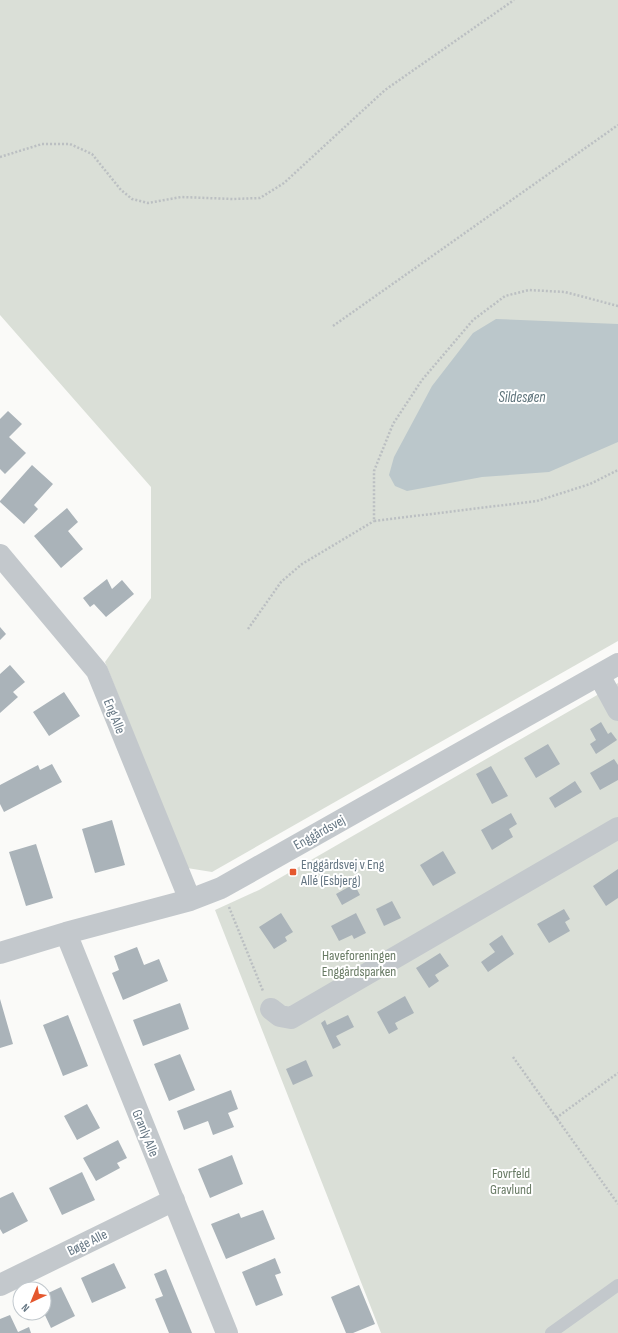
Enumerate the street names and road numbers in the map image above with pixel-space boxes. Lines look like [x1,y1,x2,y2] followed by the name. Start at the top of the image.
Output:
[100,696,129,736] street label: Eng Alle
[291,811,348,853] street label: Enggårdsvej
[128,1107,163,1159] street label: Granly Alle
[64,1226,110,1259] street label: Bøge Alle

